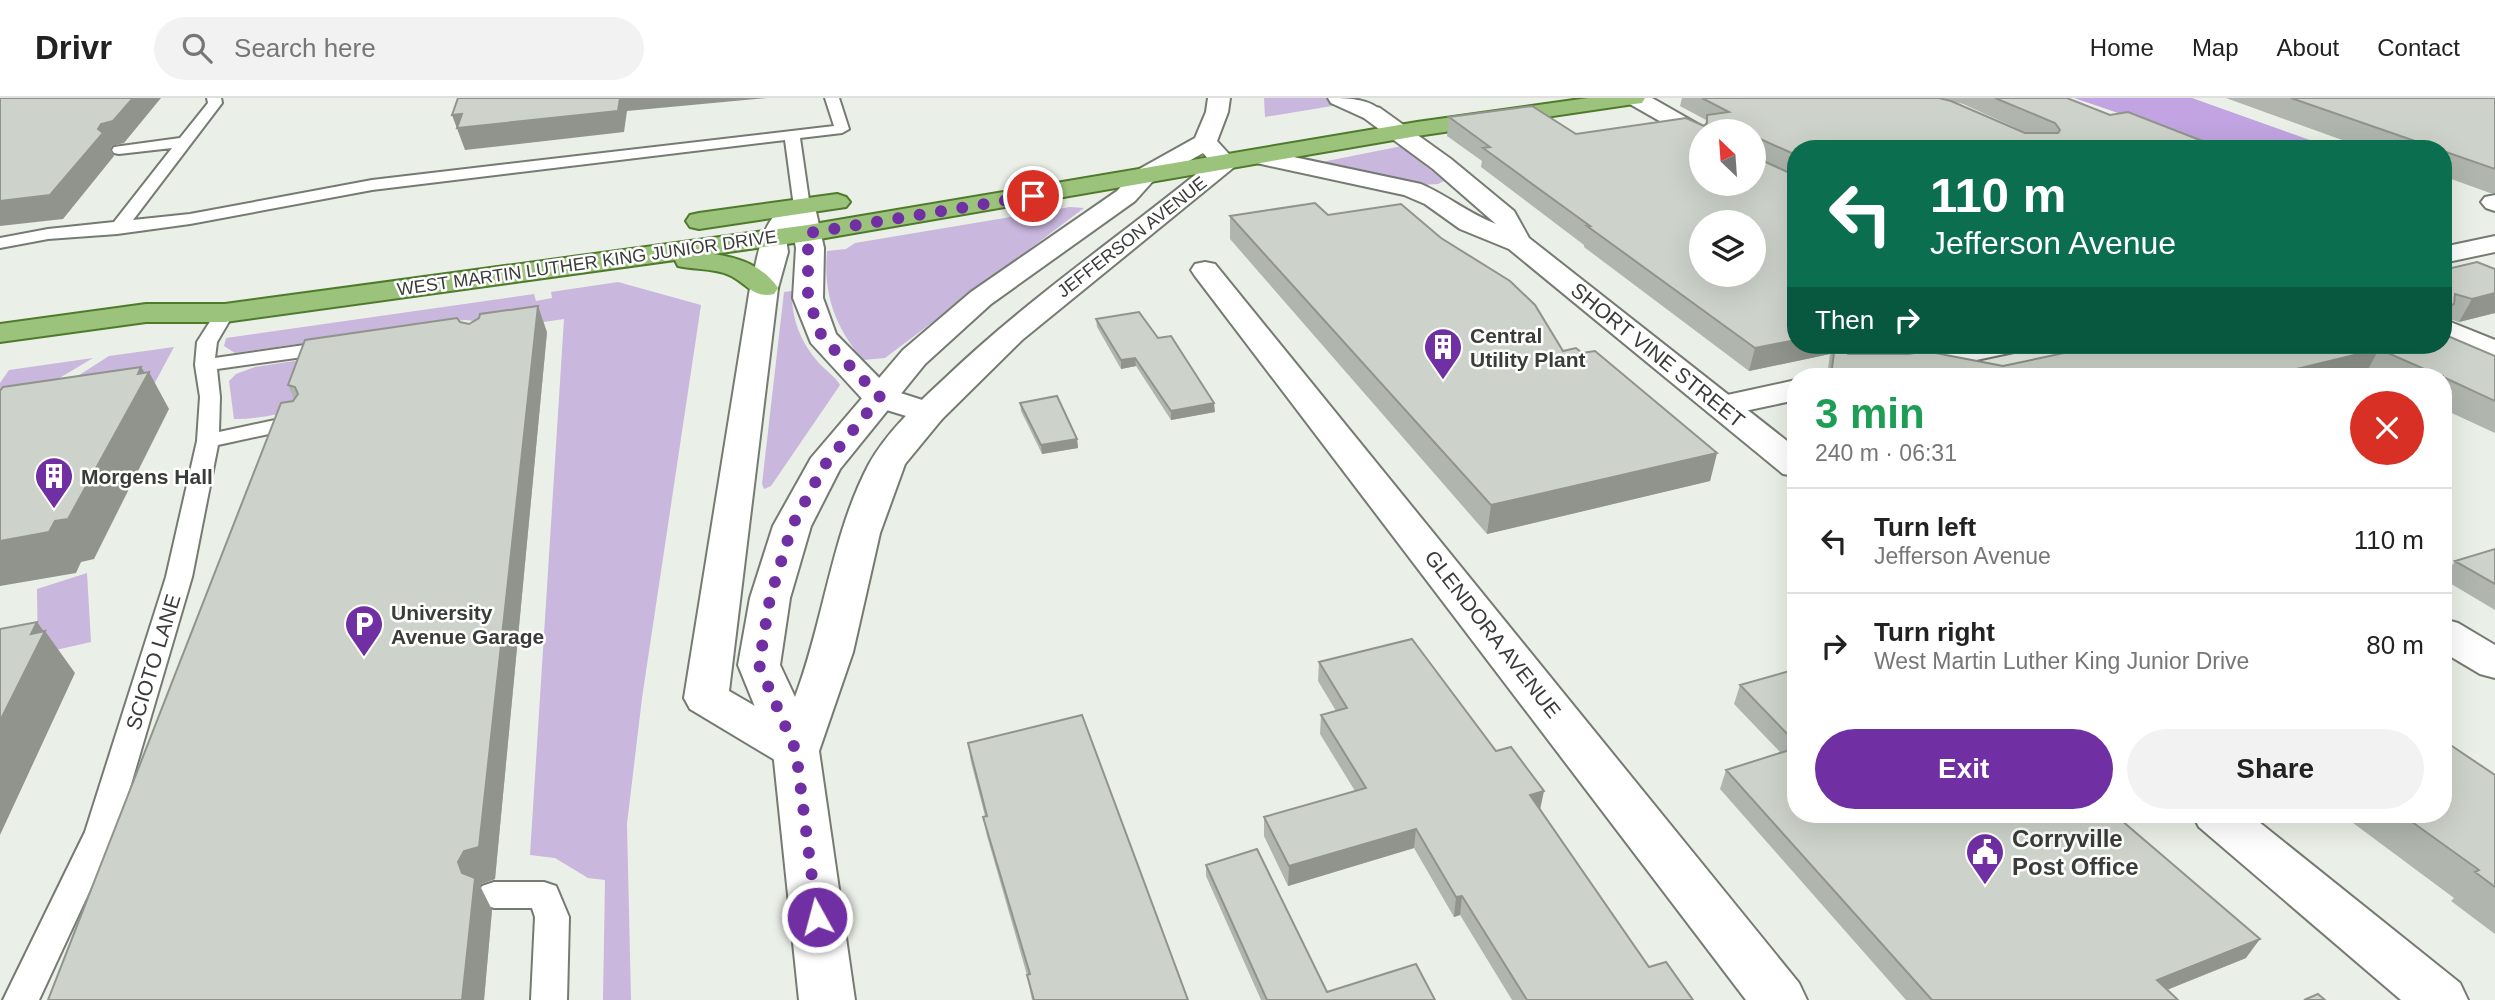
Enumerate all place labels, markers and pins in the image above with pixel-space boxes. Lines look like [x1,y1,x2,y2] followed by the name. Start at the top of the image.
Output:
[1003,166,1063,226] pin
[1470,324,1586,371] place label: Central Utility Plant
[1422,326,1464,381] building icon: Central Utility Plant
[33,455,75,510] building icon: Morgens Hall
[81,465,213,488] place label: Morgens Hall
[391,601,544,648] place label: University Avenue Garage
[343,603,385,658] parking icon: University Avenue Garage
[2012,825,2139,880] place label: Corryville Post Office
[1964,831,2006,886] public building icon: Corryville Post Office

